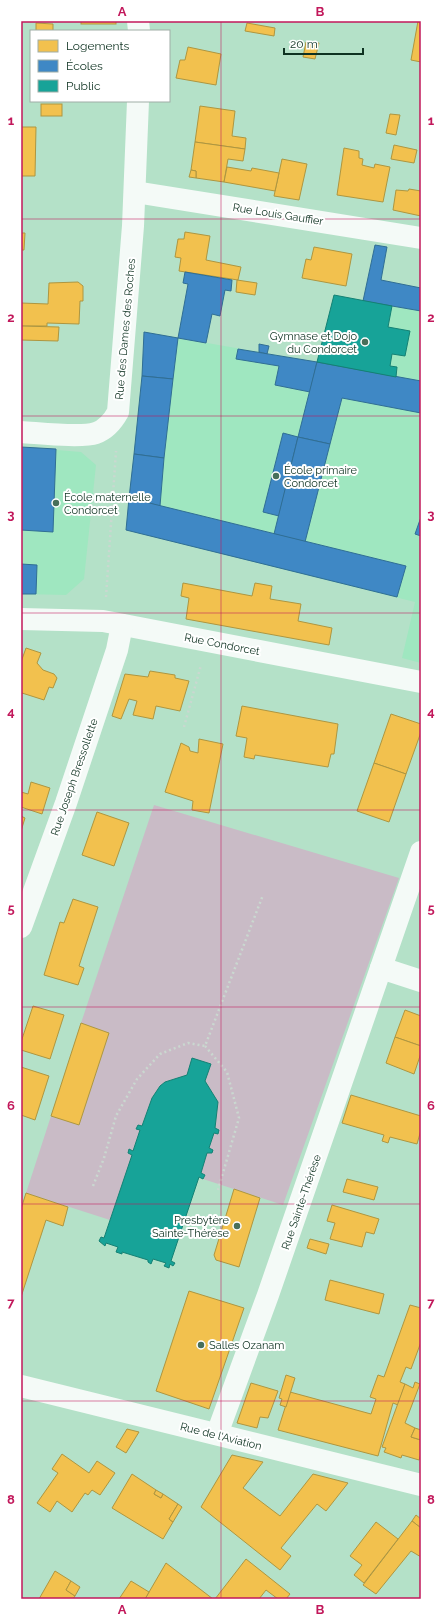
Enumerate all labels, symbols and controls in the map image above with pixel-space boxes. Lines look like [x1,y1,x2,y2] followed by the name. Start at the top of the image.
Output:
[118,4,127,19] text: A
[316,4,325,19] text: B
[30,30,170,102] legend
[284,30,363,56] scale bar
[290,37,318,51] text: 20 m
[66,39,129,53] text: Logements
[66,59,103,73] text: Écoles
[66,79,101,93] text: Public
[8,113,15,128] text: 1
[428,113,435,128] text: 1
[232,201,324,228] street label: Rue Louis Gauffier
[113,258,138,400] street label: Rue des Dames des Roches
[7,310,15,325] text: 2
[427,310,435,325] text: 2
[270,330,357,356] place label: Gymnase et Dojo du Condorcet
[360,337,370,347] marker: Gymnase et Dojo du Condorcet
[284,463,358,490] place label: École primaire Condorcet
[271,471,281,481] marker: École primaire Condorcet
[64,490,151,517] place label: École maternelle Condorcet
[51,498,61,508] marker: École maternelle Condorcet
[7,507,15,522] text: 3
[427,507,435,522] text: 3
[183,631,261,658] street label: Rue Condorcet
[7,704,15,719] text: 4
[427,704,435,719] text: 4
[48,716,101,837] street label: Rue Joseph Bressollette
[7,901,15,916] text: 5
[427,901,435,916] text: 5
[7,1098,15,1113] text: 6
[427,1098,435,1113] text: 6
[279,1152,324,1251] street label: Rue Sainte-Thérèse
[152,1214,230,1240] place label: Presbytère Sainte-Thérèse
[232,1221,242,1231] marker: Presbytère Sainte-Thérèse
[7,1295,15,1310] text: 7
[427,1295,435,1310] text: 7
[209,1339,284,1352] place label: Salles Ozanam
[196,1340,206,1350] marker: Salles Ozanam
[179,1420,263,1453] street label: Rue de l'Aviation
[7,1492,15,1507] text: 8
[427,1492,435,1507] text: 8
[118,1602,127,1617] text: A
[316,1602,325,1617] text: B

